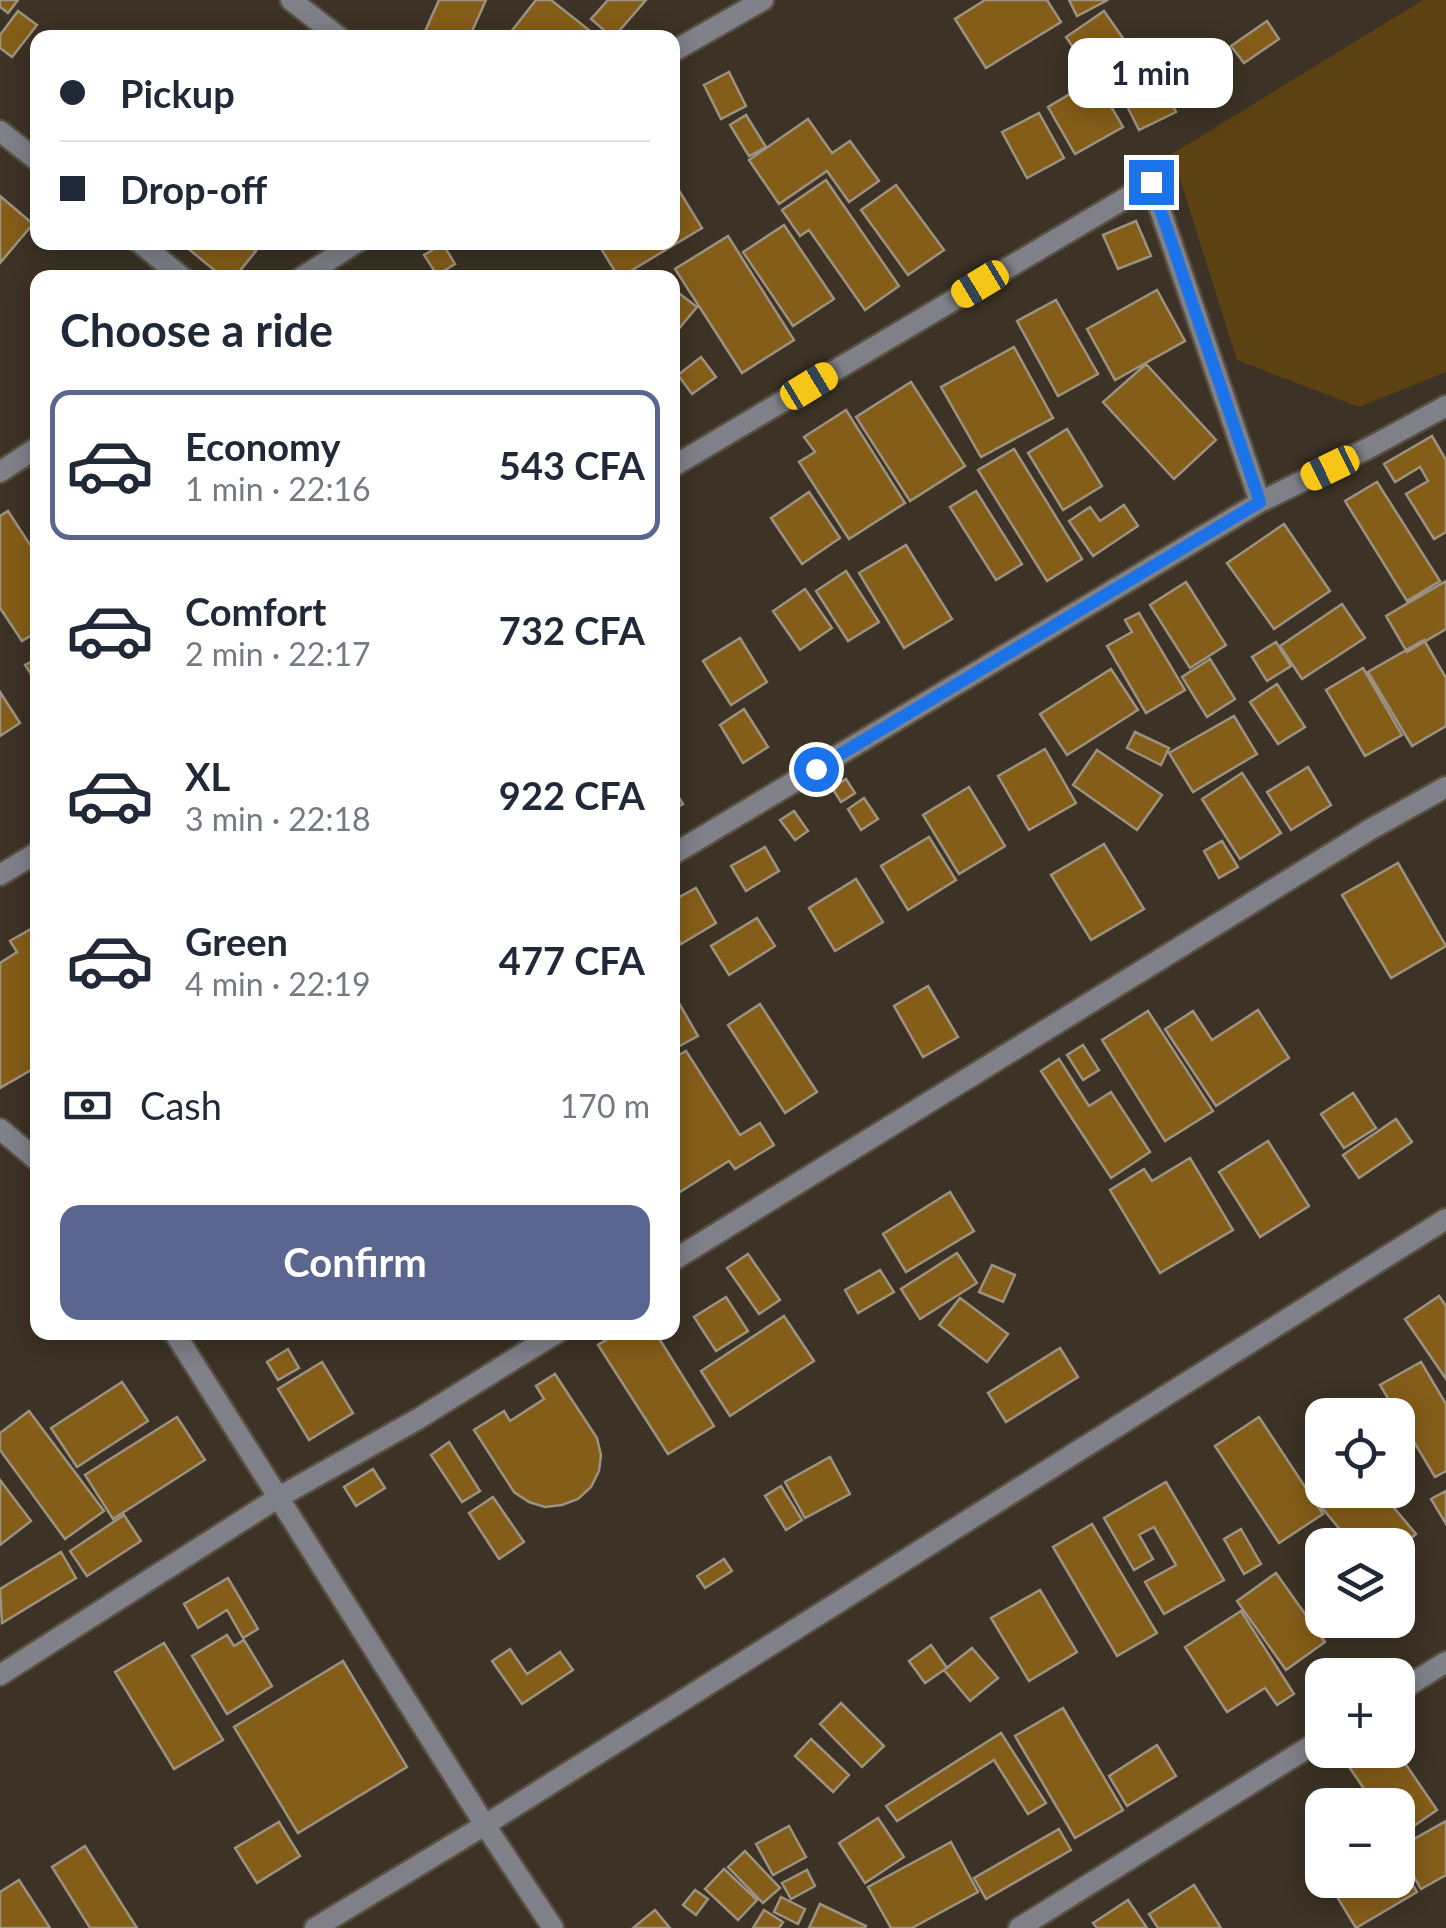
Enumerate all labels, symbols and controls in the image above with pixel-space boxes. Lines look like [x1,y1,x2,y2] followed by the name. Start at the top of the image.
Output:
[1068,37,1234,107] callout: 1 min
[1111,53,1190,92] text: 1 min
[120,70,235,116] text: Pickup
[1129,160,1174,205] route end
[120,166,267,212] text: Drop-off
[947,256,1013,312] car
[60,303,333,357] text: Choose a ride
[776,358,842,414] car
[65,420,155,510] icon: car
[185,423,340,469] text: Economy
[1296,441,1364,495] car
[499,442,645,488] text: 543 CFA
[185,469,371,508] text: 1 min · 22:16
[65,585,155,675] icon: car
[185,588,326,634] text: Comfort
[499,607,645,653] text: 732 CFA
[185,634,371,673] text: 2 min · 22:17
[794,747,839,792] route start
[65,750,155,840] icon: car
[185,753,230,799] text: XL
[499,772,645,818] text: 922 CFA
[185,799,371,838] text: 3 min · 22:18
[65,915,155,1005] icon: car
[185,918,288,964] text: Green
[499,937,645,983] text: 477 CFA
[185,964,371,1003] text: 4 min · 22:19
[60,1078,115,1133] icon: cash
[140,1082,222,1128] text: Cash
[560,1086,650,1125] text: 170 m
[60,1205,650,1320] button: Confirm
[1305,1398,1415,1898] map controls
[1305,1398,1415,1508] button: locate
[1305,1528,1415,1638] button: layers
[1305,1658,1415,1768] button: +
[1305,1788,1415,1898] button: −

